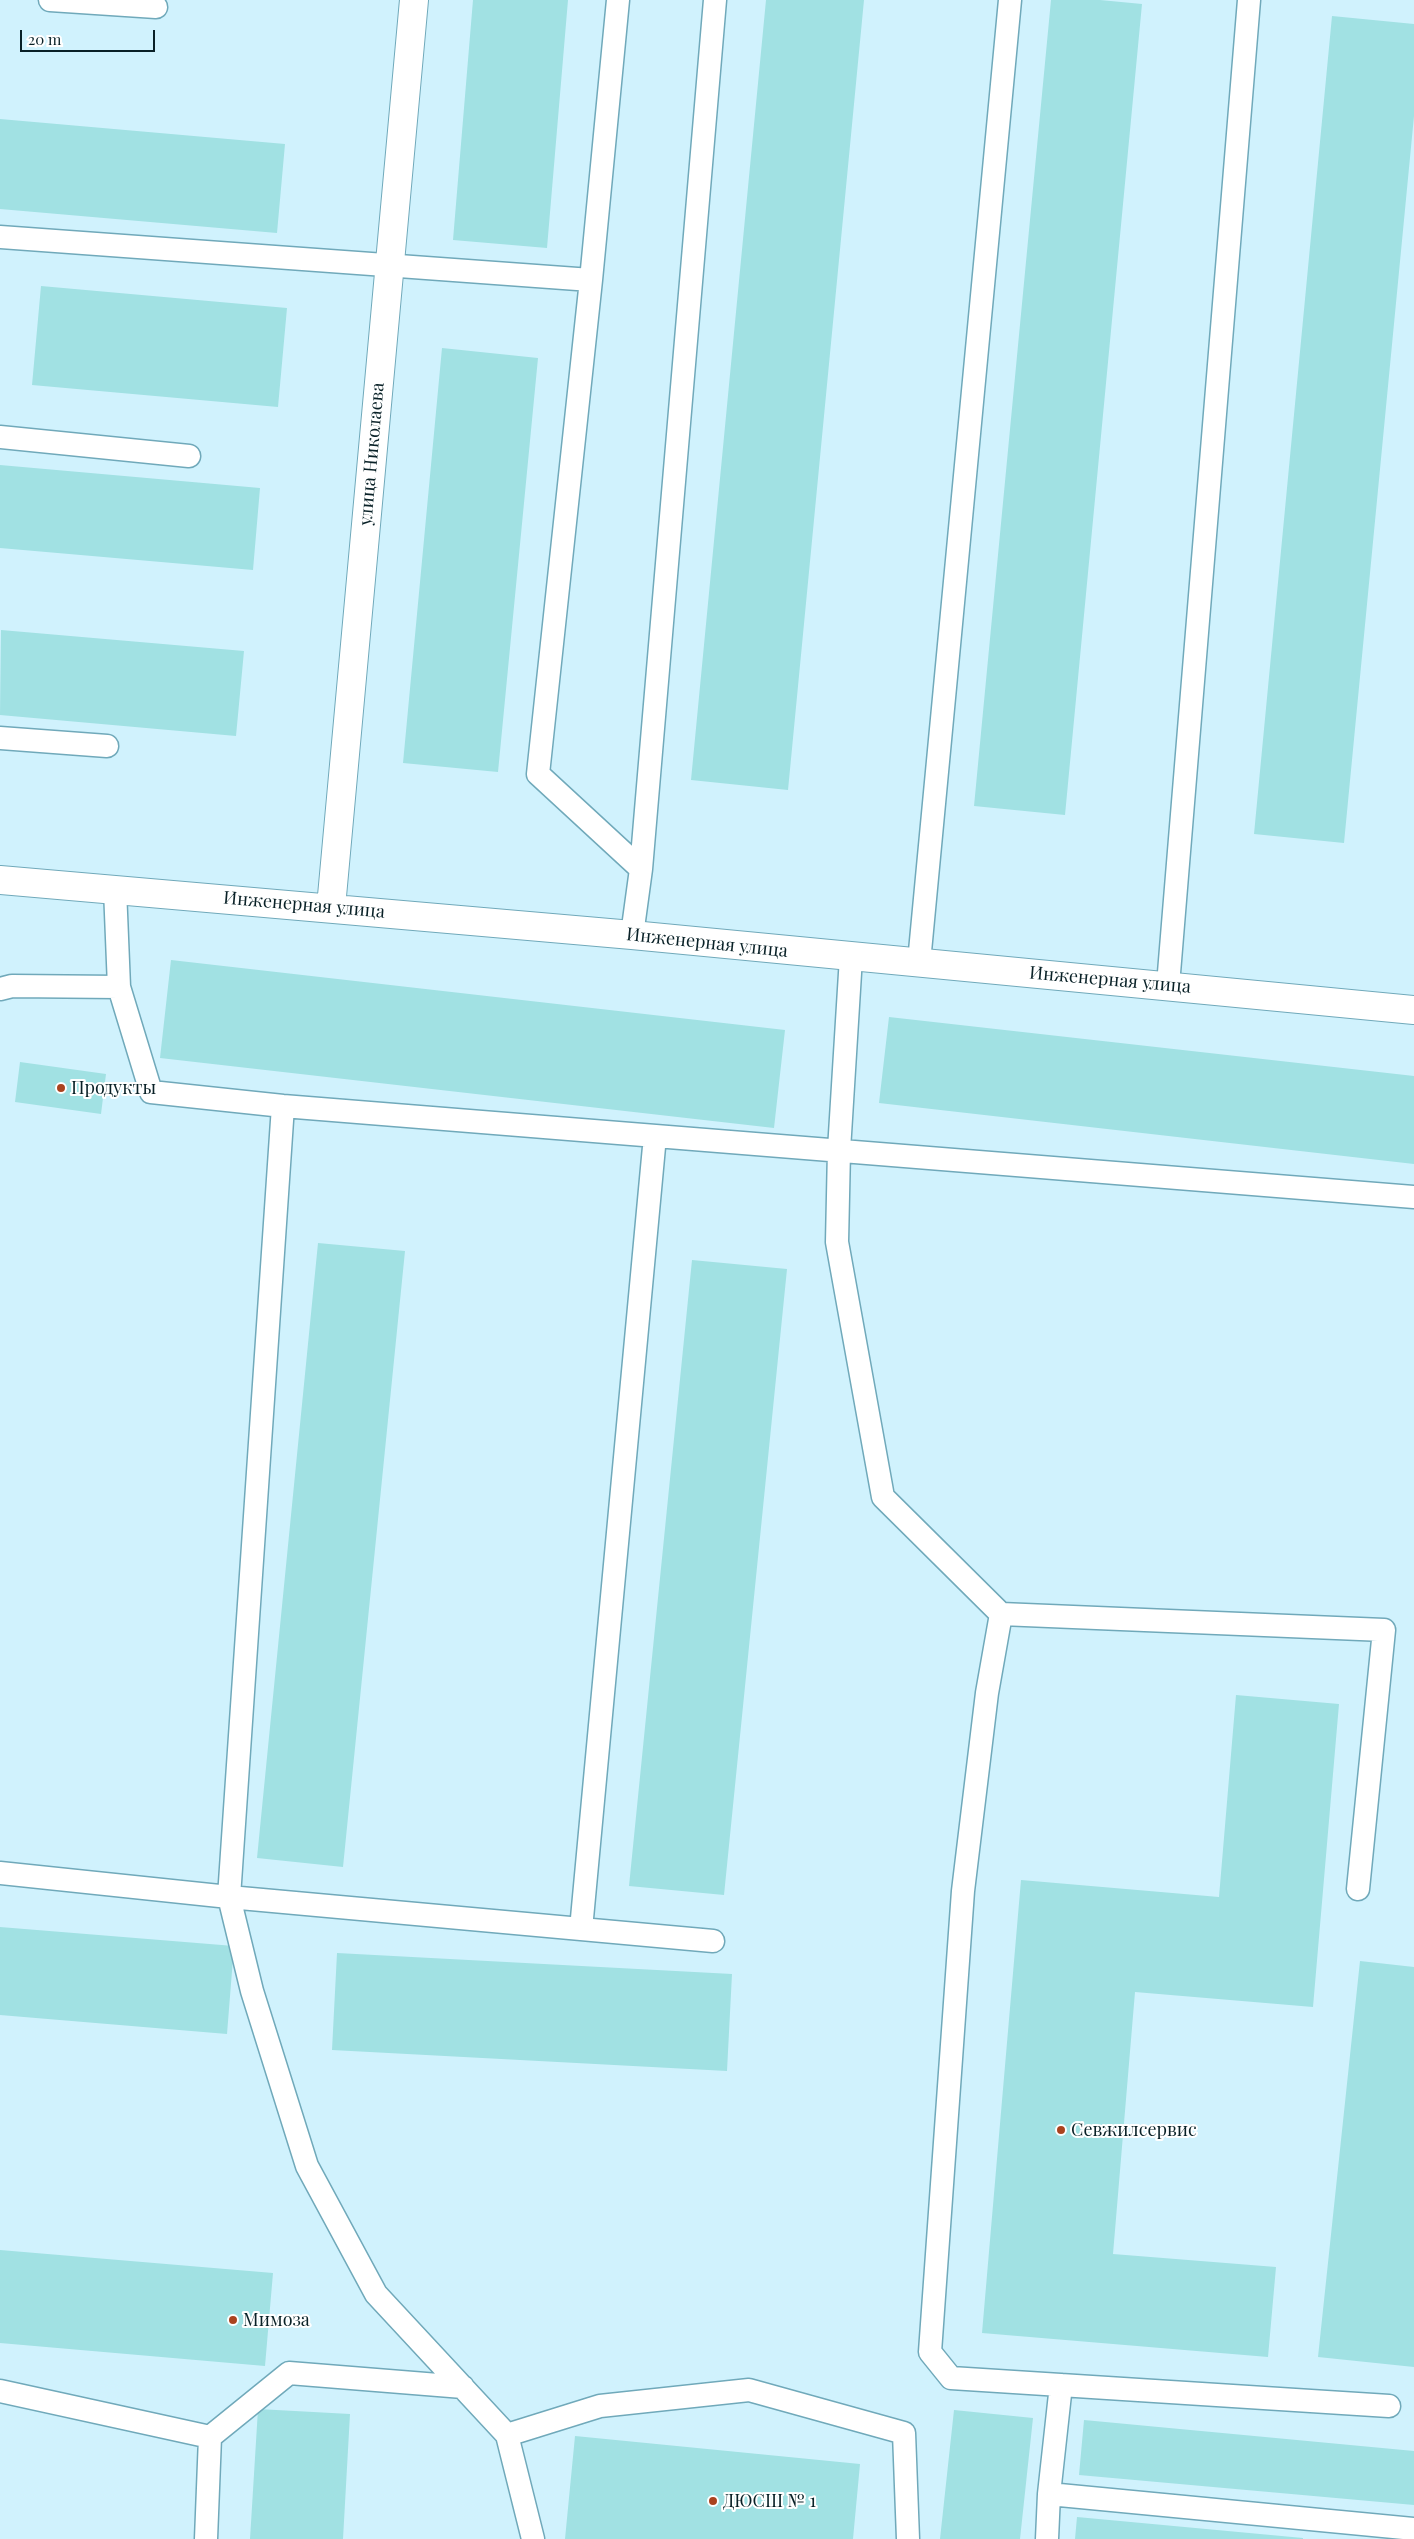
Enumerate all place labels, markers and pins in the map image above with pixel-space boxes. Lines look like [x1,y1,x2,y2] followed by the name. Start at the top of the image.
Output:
[71,1077,156,1099] place label: Продукты
[55,1082,67,1094] marker: Продукты
[1071,2119,1197,2141] place label: Севжилсервис
[1055,2124,1067,2136] marker: Севжилсервис
[243,2309,310,2331] place label: Мимоза
[227,2314,239,2326] marker: Мимоза
[723,2490,816,2512] place label: ДЮСШ № 1
[707,2495,719,2507] marker: ДЮСШ № 1

